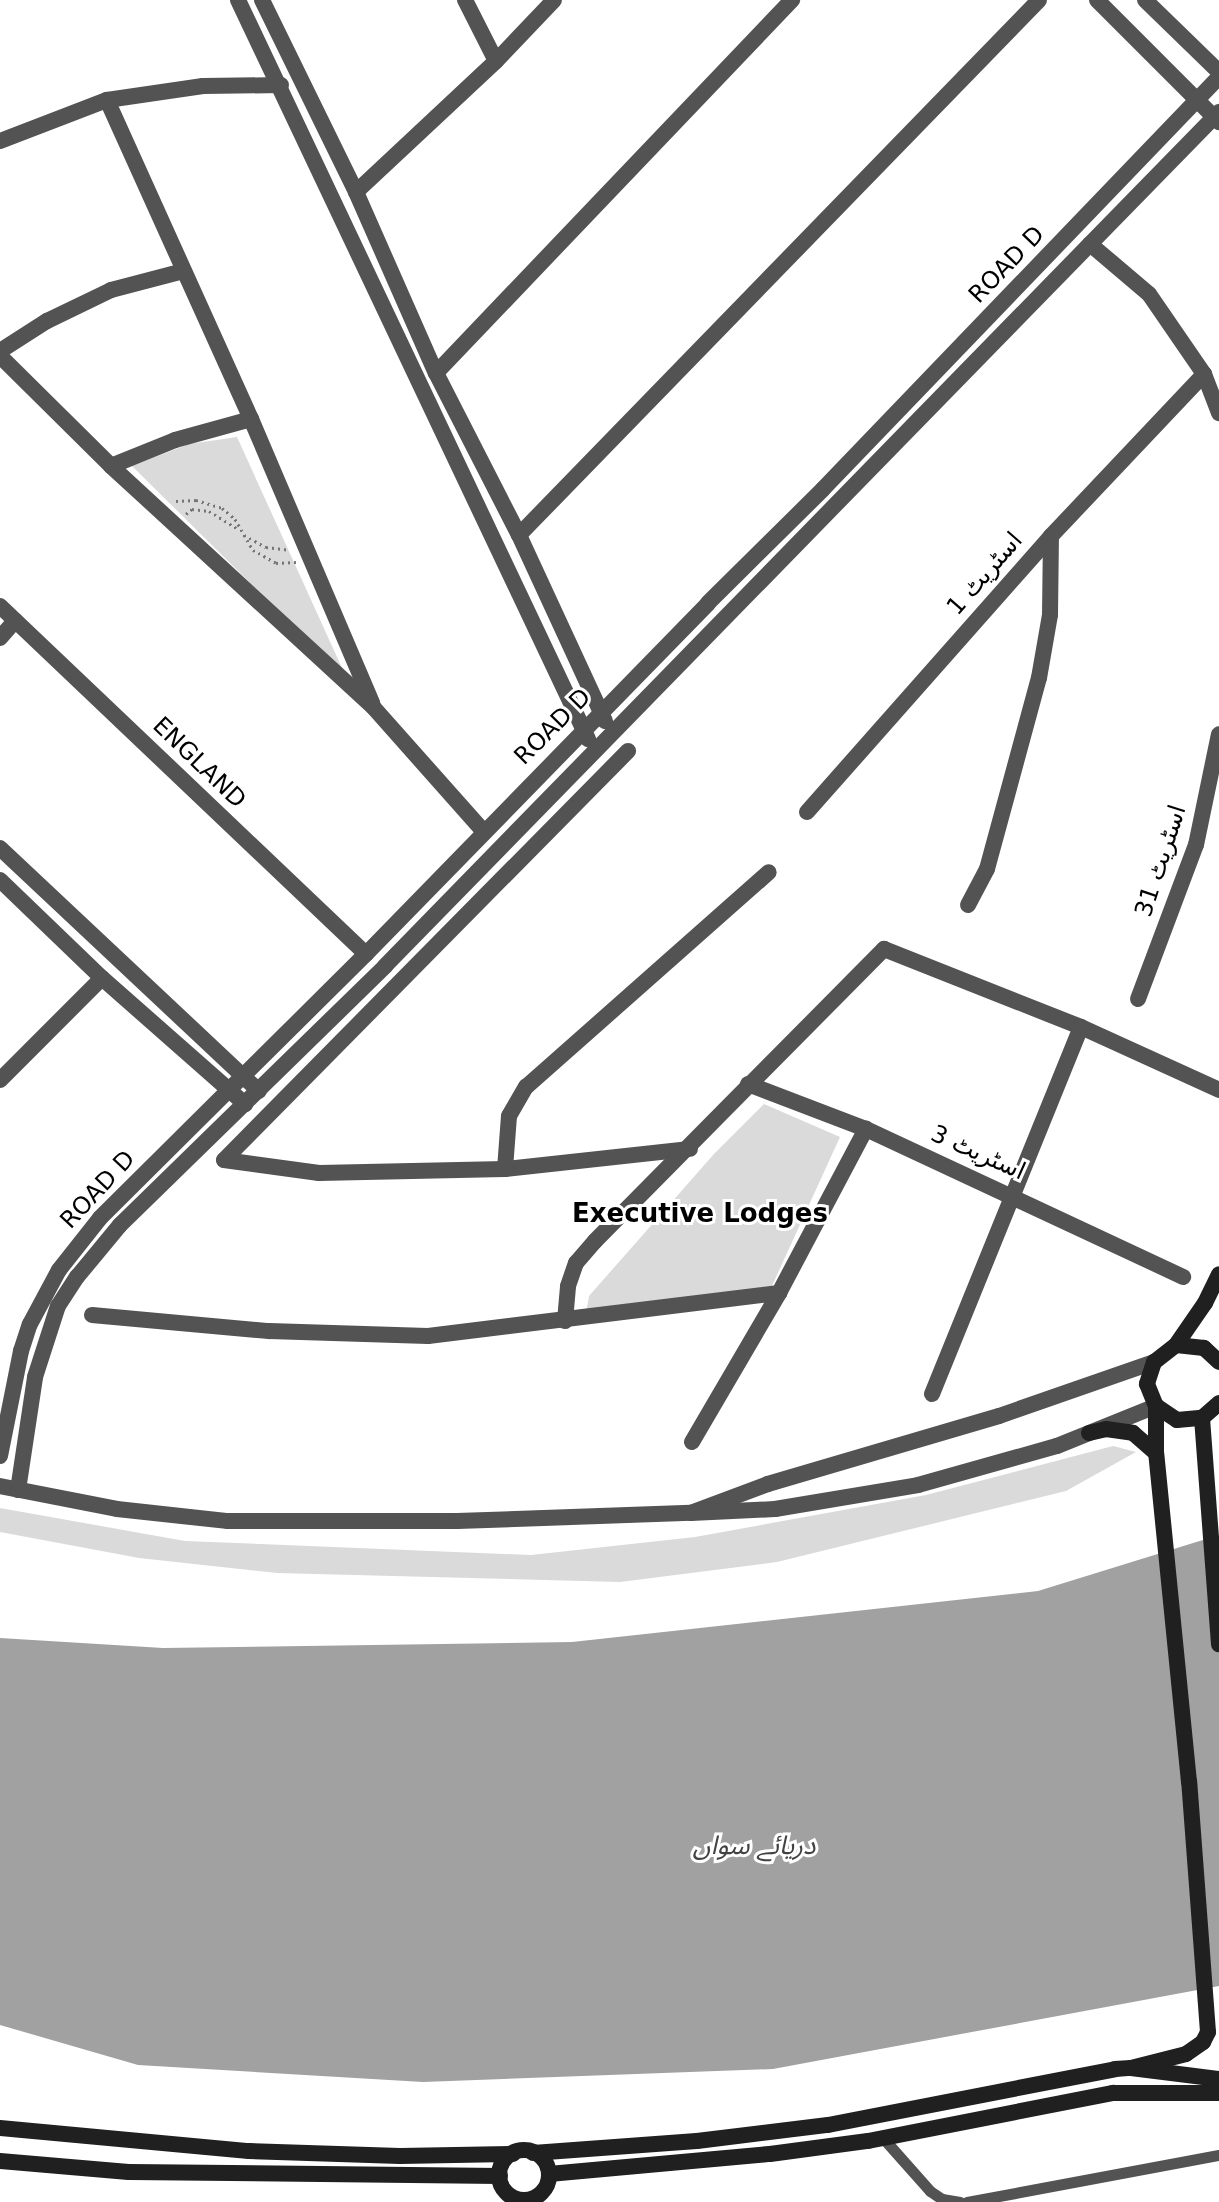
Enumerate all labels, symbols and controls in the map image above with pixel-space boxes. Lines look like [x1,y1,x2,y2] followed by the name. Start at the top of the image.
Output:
[963,220,1051,310] street label: ROAD D
[941,527,1029,621] street label: اسٹریٹ 1
[509,683,597,771] street label: ROAD D
[146,711,252,815] street label: ENGLAND
[1129,802,1193,920] street label: اسٹریٹ 31
[926,1119,1030,1187] street label: اسٹریٹ 3
[55,1145,141,1235] street label: ROAD D
[572,1198,828,1230] district label: Executive Lodges
[693,1830,815,1862] water label: دریائے سواں

